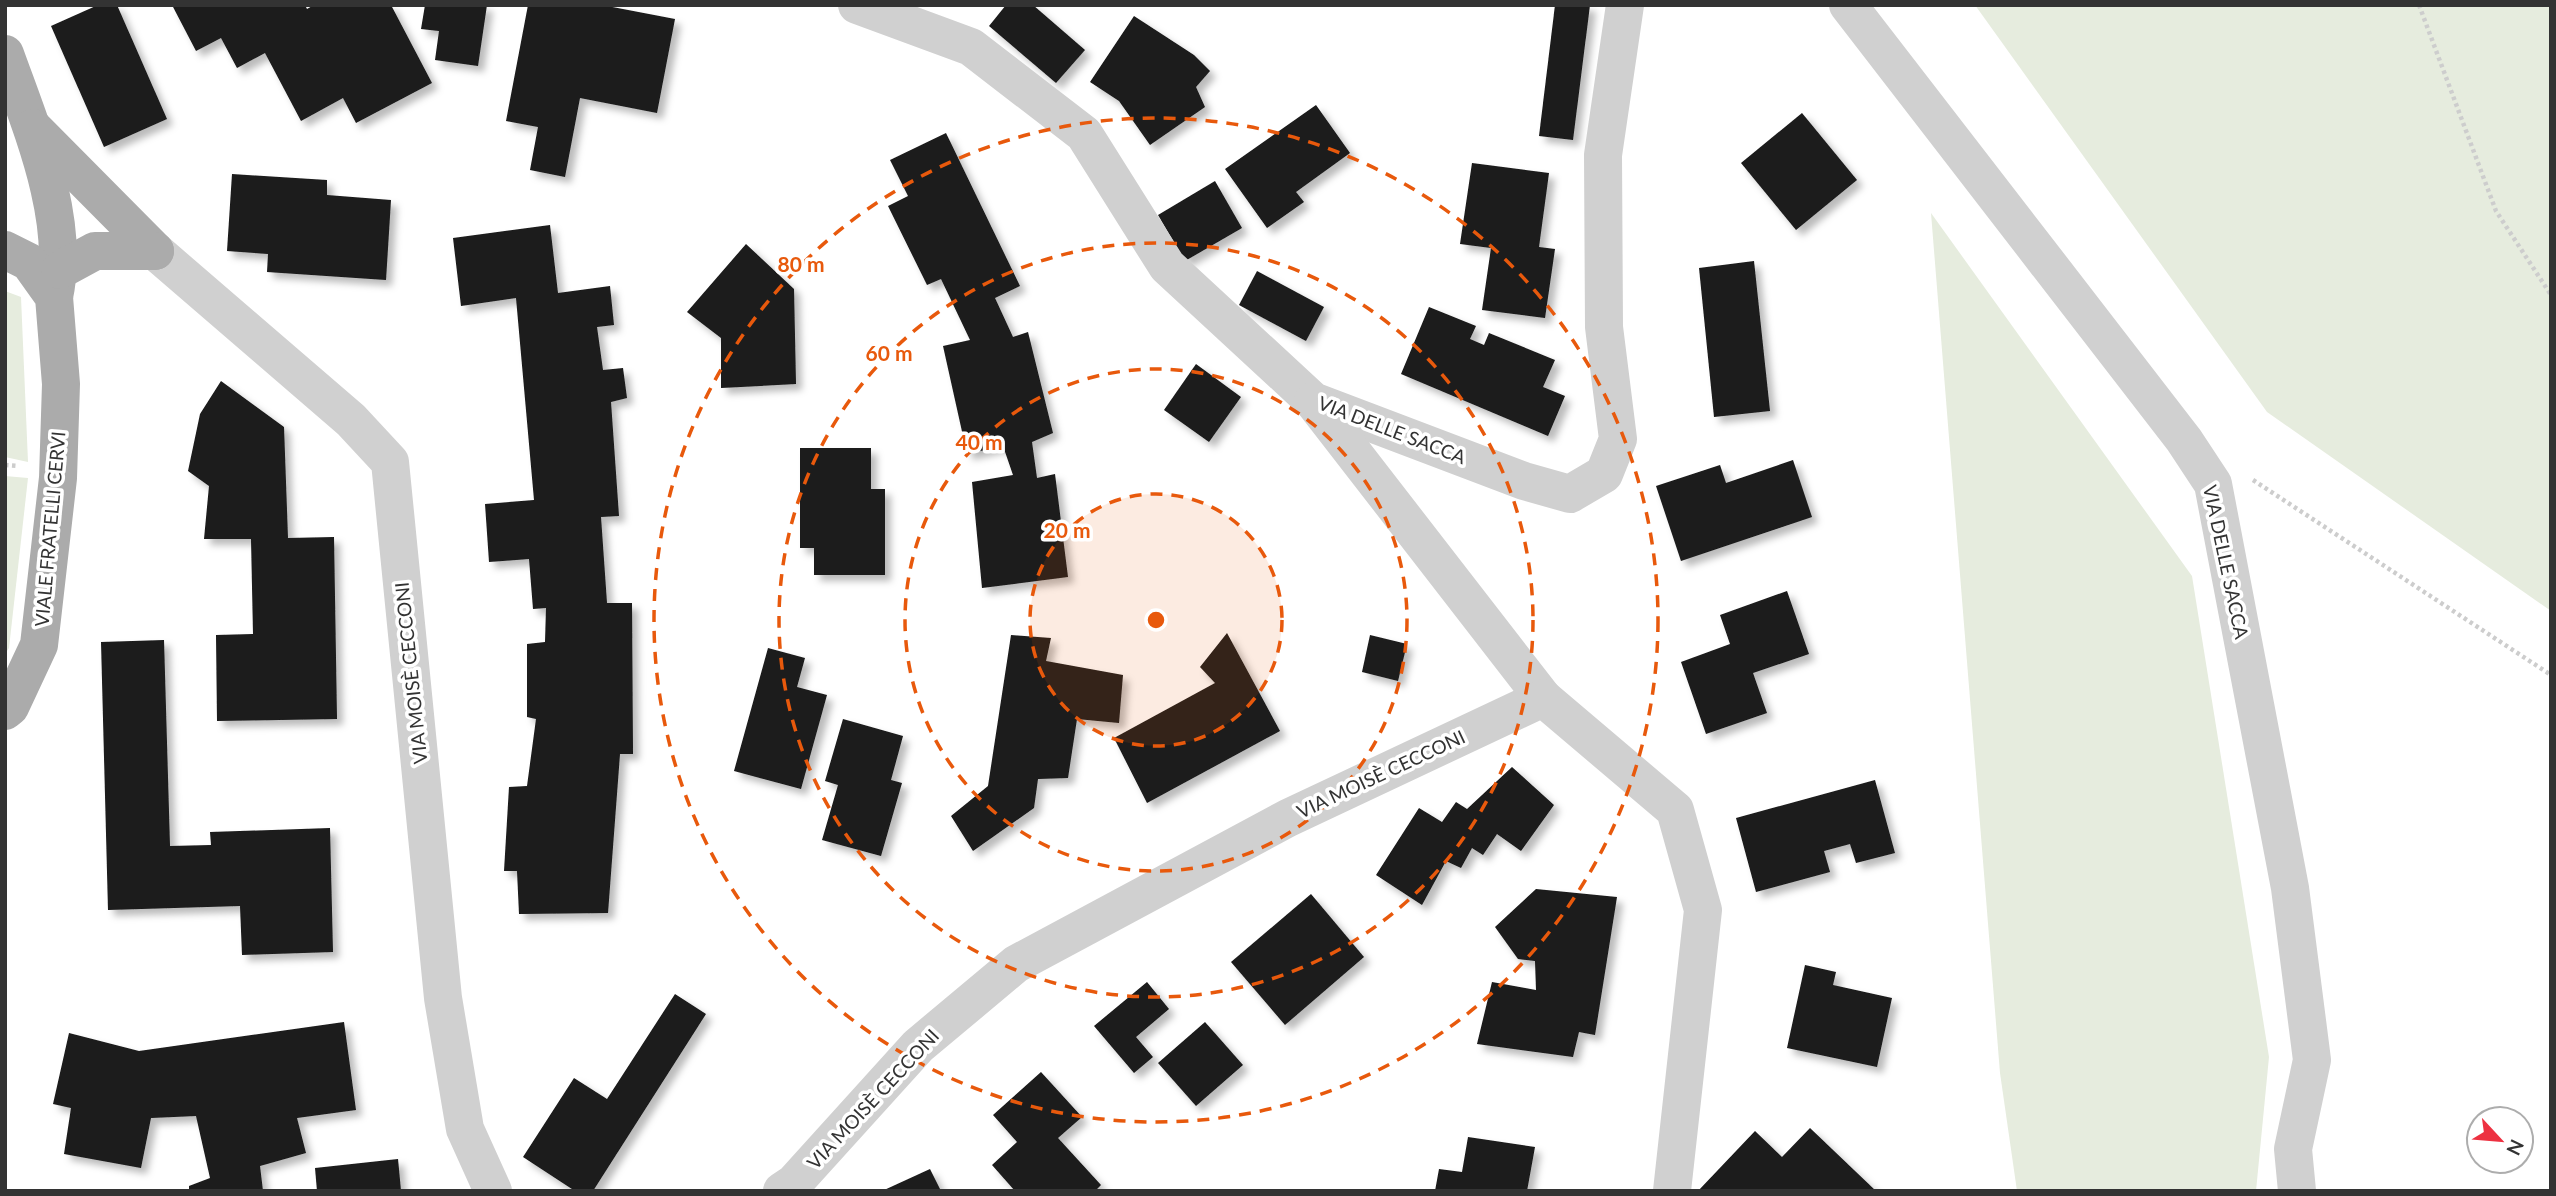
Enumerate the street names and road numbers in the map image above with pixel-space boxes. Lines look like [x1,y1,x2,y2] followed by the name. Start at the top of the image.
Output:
[1315,391,1470,468] street label: VIA DELLE SACCA
[29,430,70,628] street label: VIALE FRATELLI CERVI
[2199,483,2254,641] street label: VIA DELLE SACCA
[390,581,431,765] street label: VIA MOISÈ CECCONI
[1293,724,1469,823] street label: VIA MOISÈ CECCONI
[802,1024,943,1173] street label: VIA MOISÈ CECCONI

